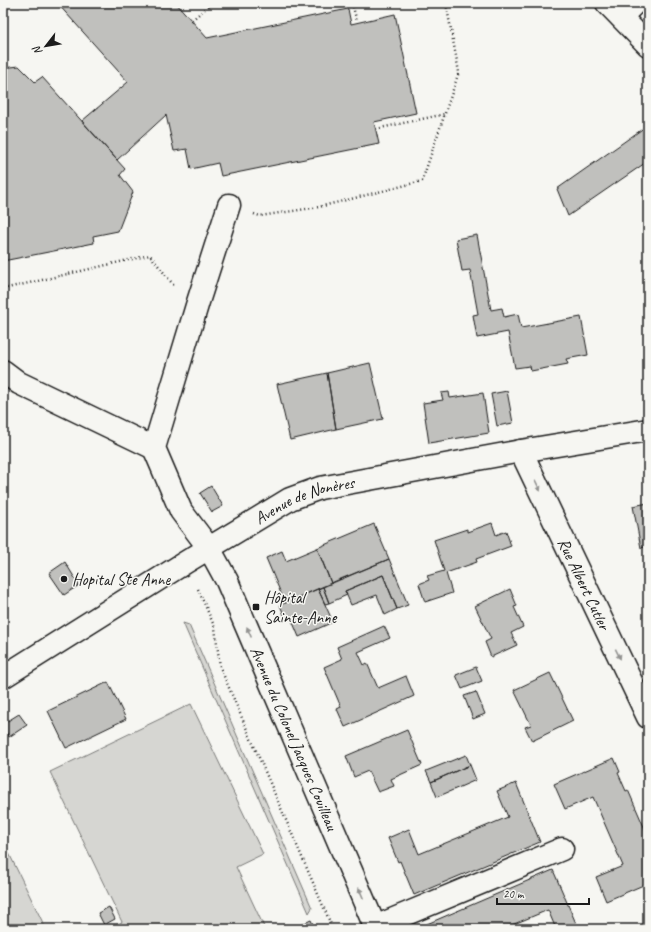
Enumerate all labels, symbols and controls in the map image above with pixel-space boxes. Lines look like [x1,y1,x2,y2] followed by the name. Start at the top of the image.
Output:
[26,26,66,66] north arrow
[29,43,45,58] text: N
[250,471,357,529] street label: Avenue de Nonères
[535,480,541,491] one-way arrow
[553,534,616,635] street label: Rue Albert Cutler
[72,569,171,590] place label: Hopital Ste Anne
[59,574,69,584] marker: Hopital Ste Anne
[264,587,338,628] place label: Hôpital Sainte-Anne
[251,602,261,612] marker: Hôpital Sainte-Anne
[246,627,252,638] one-way arrow
[246,643,344,835] street label: Avenue du Colonel Jacques Couilleau
[615,648,621,659] one-way arrow
[497,880,589,906] scale bar
[503,886,525,902] text: 20 m
[357,887,363,899] one-way arrow

